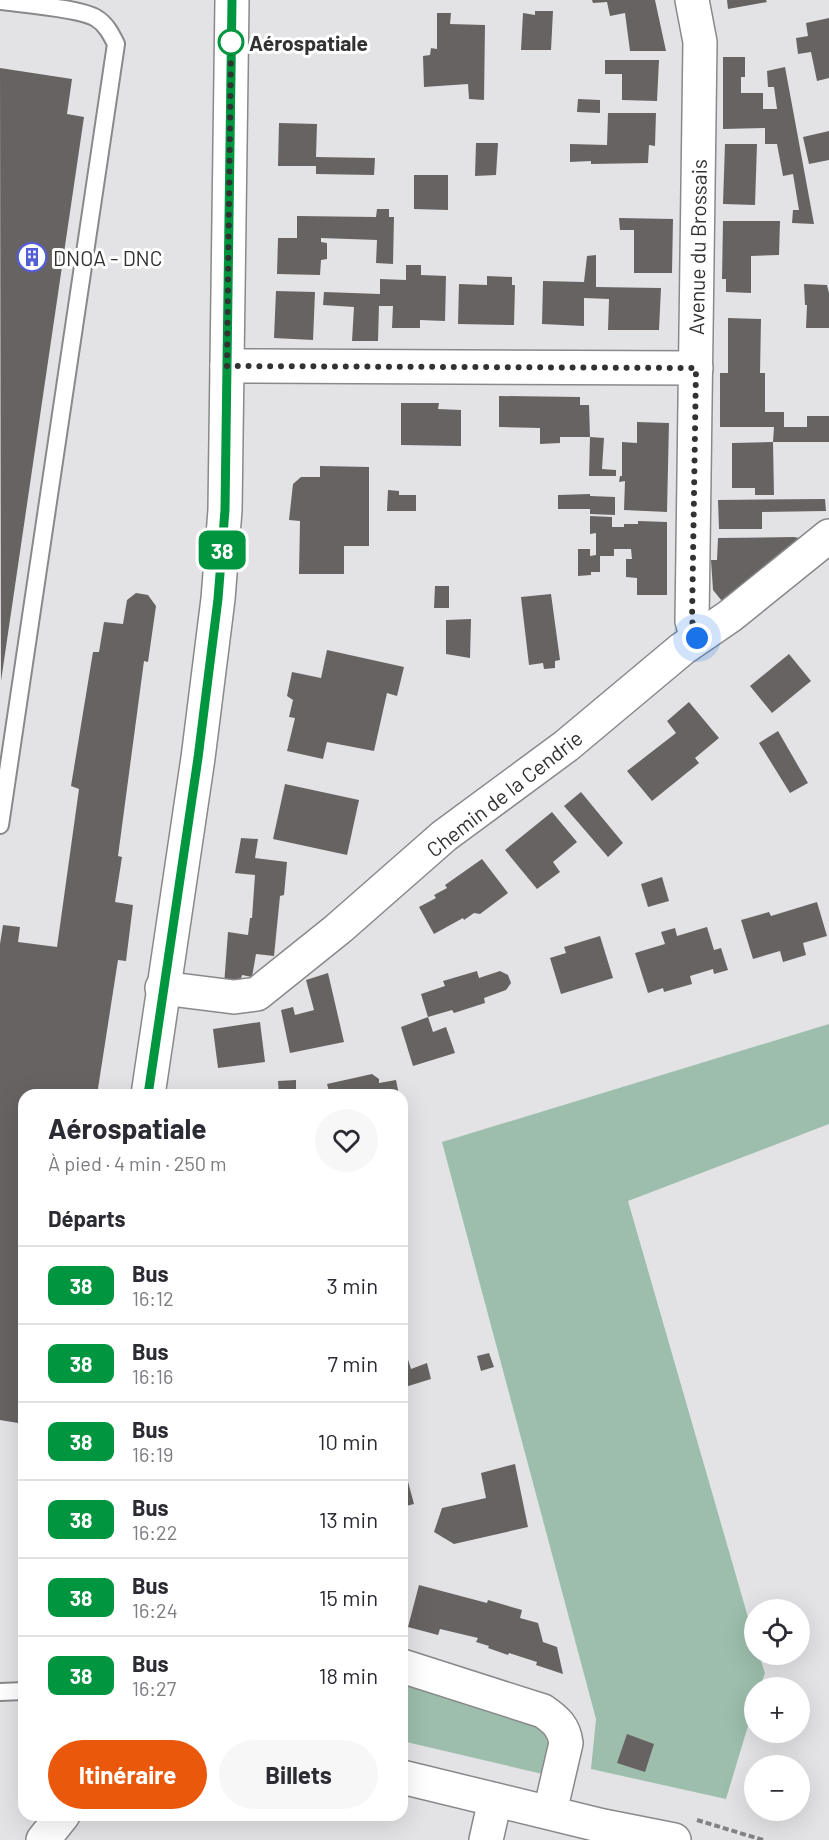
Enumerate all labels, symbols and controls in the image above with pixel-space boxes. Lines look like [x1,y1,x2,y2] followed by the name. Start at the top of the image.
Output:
[218,29,244,55] marker: Aérospatiale
[249,30,368,55] place label: Aérospatiale
[683,159,711,335] street label: Avenue du Brossais
[16,241,48,273] building icon: DNOA - DNC
[53,245,163,270] place label: DNOA - DNC
[195,530,249,570] line badge: 38
[211,538,233,563] text: 38
[682,623,712,653] your location
[421,724,587,862] street label: Chemin de la Cendrie
[315,1109,378,1172] button: heart
[48,1111,207,1145] text: Aérospatiale
[48,1151,227,1175] text: À pied · 4 min · 250 m
[48,1205,126,1231] text: Départs
[132,1260,169,1286] text: Bus
[327,1272,378,1298] text: 3 min
[70,1273,92,1298] text: 38
[132,1286,174,1310] text: 16:12
[132,1338,169,1364] text: Bus
[328,1350,378,1376] text: 7 min
[70,1351,92,1376] text: 38
[132,1364,173,1388] text: 16:16
[132,1416,169,1442] text: Bus
[318,1428,378,1454] text: 10 min
[70,1429,92,1454] text: 38
[132,1442,174,1466] text: 16:19
[132,1494,169,1520] text: Bus
[319,1506,378,1532] text: 13 min
[70,1507,92,1532] text: 38
[132,1520,178,1544] text: 16:22
[132,1572,169,1598] text: Bus
[319,1584,378,1610] text: 15 min
[70,1585,92,1610] text: 38
[132,1598,178,1622] text: 16:24
[744,1599,810,1821] map controls
[744,1599,810,1665] button: locate
[132,1650,169,1676] text: Bus
[319,1662,378,1688] text: 18 min
[70,1663,92,1688] text: 38
[132,1676,176,1700] text: 16:27
[744,1677,810,1743] button: +
[48,1740,207,1809] button: Itinéraire
[219,1740,378,1809] button: Billets
[744,1755,810,1821] button: −

